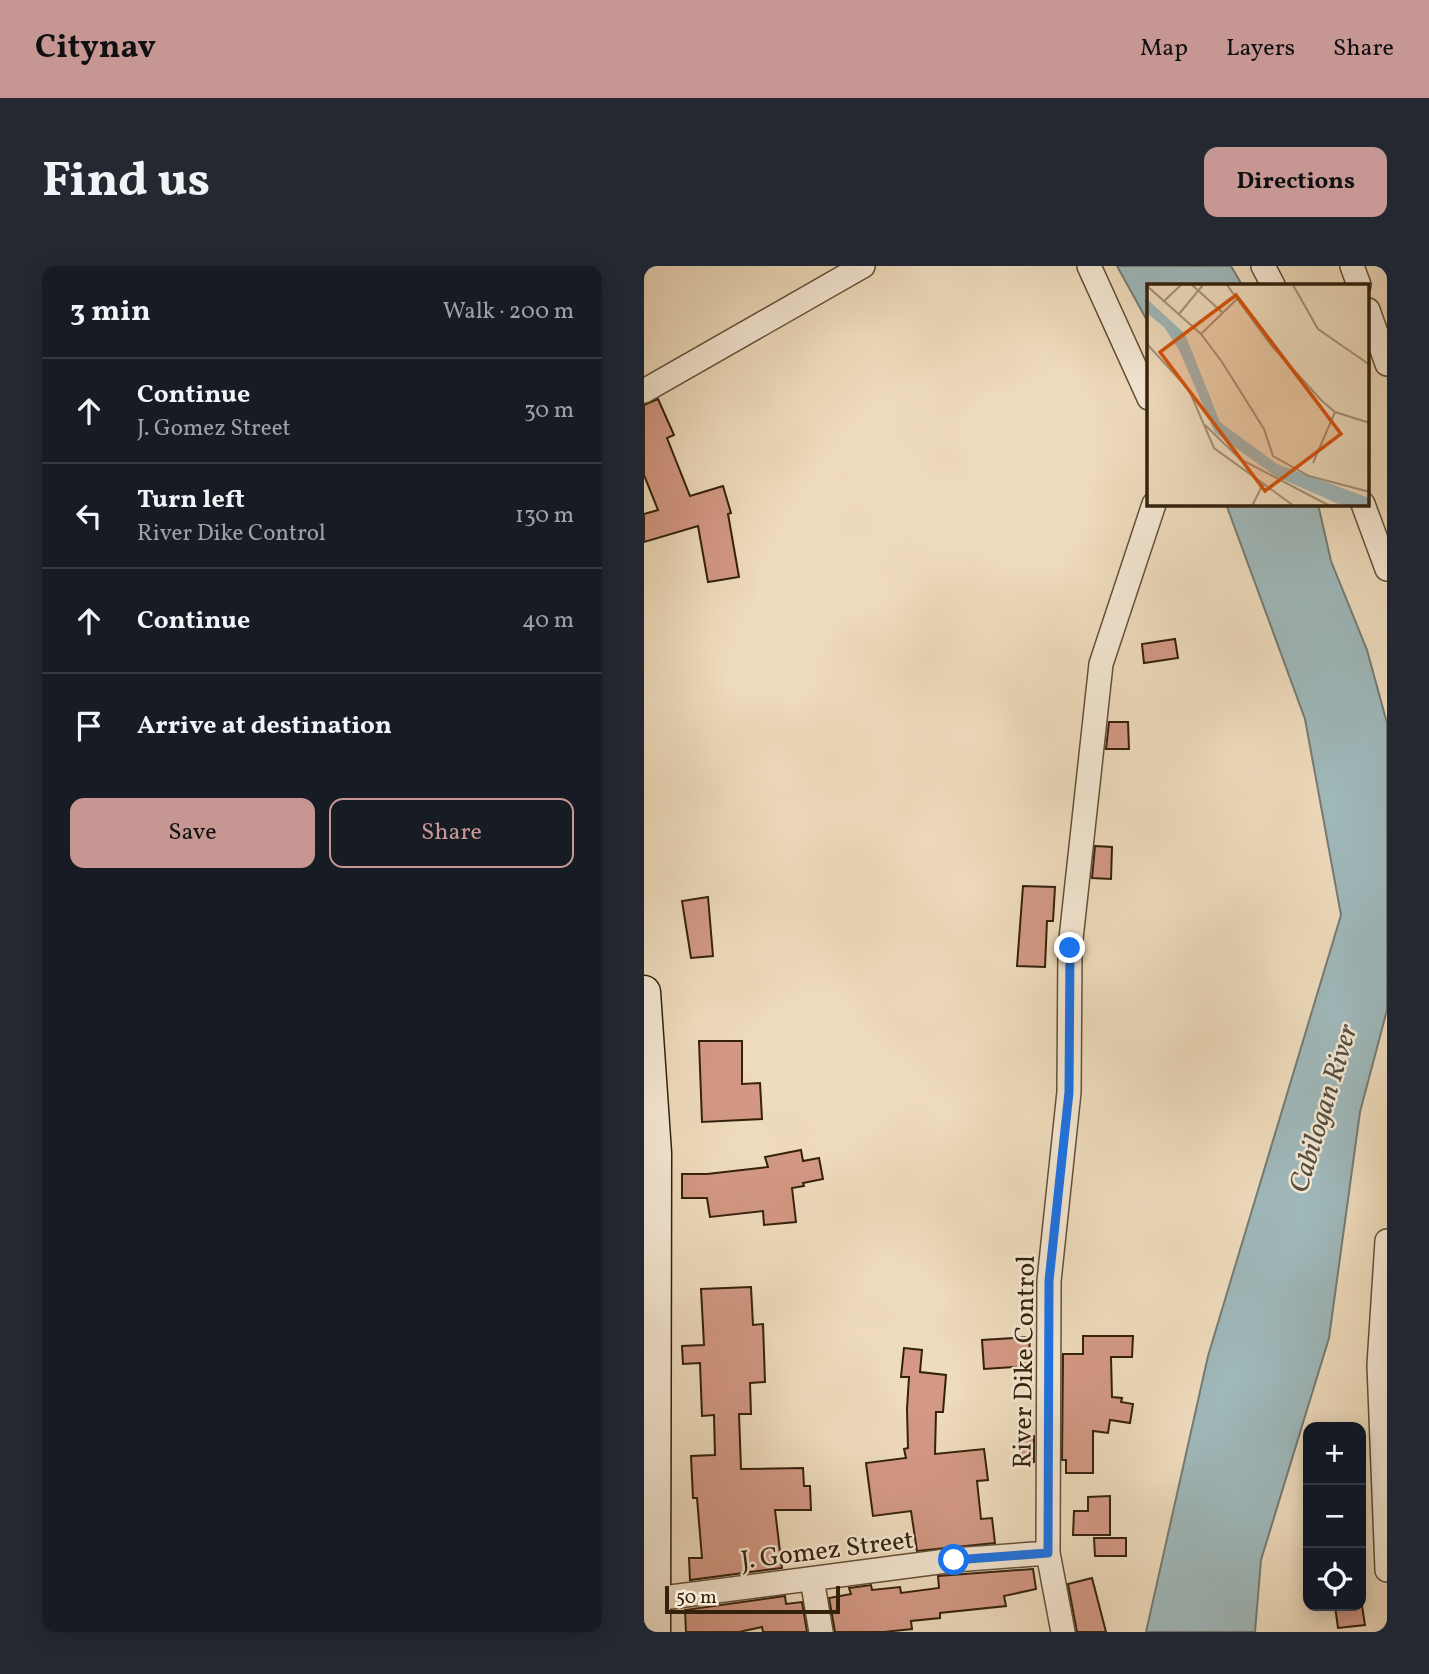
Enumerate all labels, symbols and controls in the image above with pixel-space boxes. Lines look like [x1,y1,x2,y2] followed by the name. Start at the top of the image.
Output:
[35,26,156,72] text: Citynav
[1140,32,1188,66] text: Map
[1226,32,1295,66] text: Layers
[1333,32,1394,66] text: Share
[1204,147,1387,217] button: Directions
[42,148,210,217] text: Find us
[1147,284,1370,506] inset map
[70,291,151,333] text: 3 min
[443,296,574,328] text: Walk · 200 m
[137,377,250,413] text: Continue
[70,392,108,430] icon: ahead
[524,395,574,427] text: 30 m
[137,413,291,445] text: J. Gomez Street
[137,482,245,518] text: Turn left
[70,497,108,535] icon: left
[515,500,574,532] text: 130 m
[137,518,326,550] text: River Dike Control
[70,602,108,640] icon: ahead
[137,603,250,639] text: Continue
[522,605,574,637] text: 40 m
[70,707,108,745] icon: arrive
[137,708,392,744] text: Arrive at destination
[70,798,315,868] button: Save
[329,798,574,868] button: Share
[1054,932,1085,963] route end
[1280,1019,1369,1198] water label: Cabilogan River
[1005,1255,1045,1469] street label: River Dike Control
[1303,1422,1366,1611] map controls
[1303,1422,1366,1485] button: +
[1303,1485,1366,1548] button: −
[739,1523,916,1579] street label: J. Gomez Street
[938,1544,969,1575] route start
[1303,1548,1366,1611] button: locate
[665,1583,840,1615] scale bar
[676,1585,717,1611] text: 50 m

